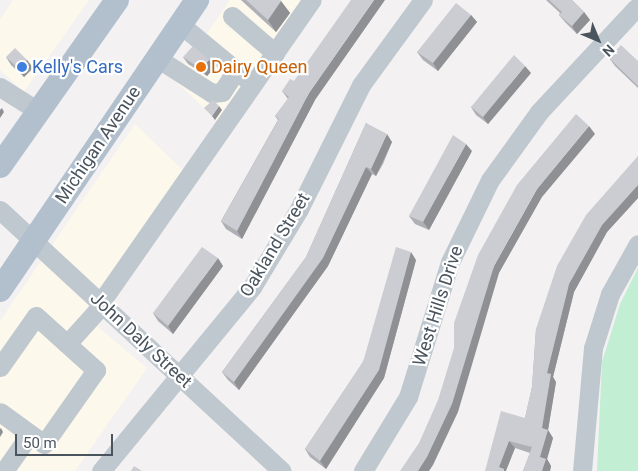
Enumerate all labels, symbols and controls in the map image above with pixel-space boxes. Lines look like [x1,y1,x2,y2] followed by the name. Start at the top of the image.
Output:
[573,15,623,65] north arrow
[599,41,618,60] text: N
[32,56,123,78] place label: Kelly's Cars
[211,56,308,78] place label: Dairy Queen
[16,61,28,73] marker: Kelly's Cars
[195,61,207,73] marker: Dairy Queen
[51,82,145,208] street label: Michigan Avenue
[235,189,315,301] street label: Oakland Street
[408,243,468,369] street label: West Hills Drive
[86,287,196,393] street label: John Daly Street
[18,424,115,456] scale bar
[23,434,57,452] text: 50 m

